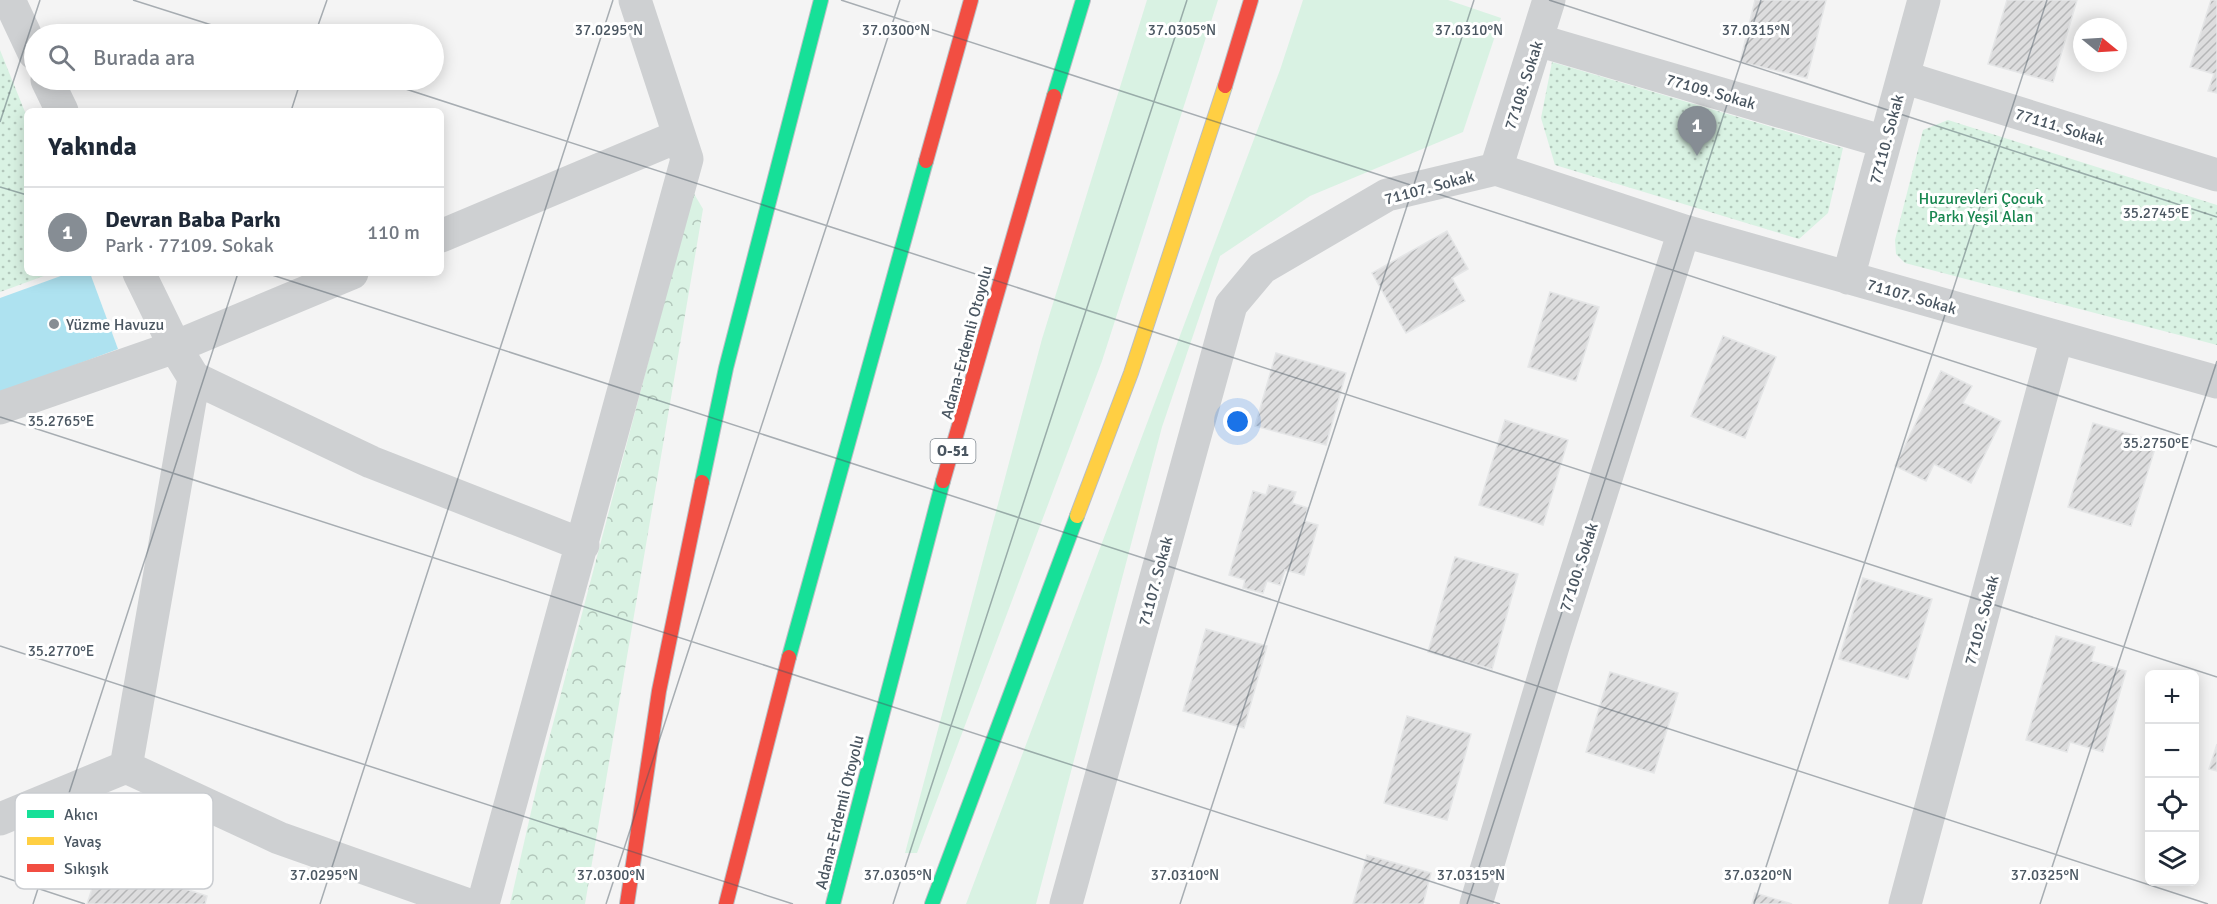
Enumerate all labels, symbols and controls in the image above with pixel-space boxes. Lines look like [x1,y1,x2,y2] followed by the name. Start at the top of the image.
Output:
[2073,18,2127,72] north arrow
[575,21,643,39] text: 37.0295°N
[862,21,930,39] text: 37.0300°N
[1148,21,1216,39] text: 37.0305°N
[1435,21,1503,39] text: 37.0310°N
[1722,21,1790,39] text: 37.0315°N
[24,24,444,90] search box
[1500,38,1548,132] street label: 77108. Sokak
[45,41,78,74] icon: search
[93,44,195,71] text: Burada ara
[1664,70,1758,114] street label: 77109. Sokak
[1865,92,1909,186] street label: 77110. Sokak
[2013,104,2107,150] street label: 77111. Sokak
[1678,106,1716,156] pin: 1
[48,131,137,163] text: Yakında
[1382,166,1476,210] street label: 71107. Sokak
[1919,189,2043,227] park label: Huzurevleri Çocuk Parkı Yeşil Alan
[2123,204,2189,222] text: 35.2745°E
[105,206,281,233] text: Devran Baba Parkı
[62,220,73,245] text: 1
[367,220,420,245] text: 110 m
[105,233,274,258] text: Park · 77109. Sokak
[937,263,997,421] street label: Adana-Erdemli Otoyolu
[1865,275,1959,319] street label: 71107. Sokak
[66,315,164,335] place label: Yüzme Havuzu
[47,317,61,331] marker: Yüzme Havuzu
[1223,407,1252,436] your location
[28,412,94,430] text: 35.2765°E
[2123,434,2189,452] text: 35.2750°E
[930,439,976,463] road number: O-51
[1555,520,1603,614] street label: 77100. Sokak
[1134,534,1178,628] street label: 71107. Sokak
[1960,573,2004,667] street label: 77102. Sokak
[28,642,94,660] text: 35.2770°E
[2145,670,2199,886] map controls
[2145,670,2199,724] button: +
[2145,724,2199,778] button: −
[811,733,869,891] street label: Adana-Erdemli Otoyolu
[2145,778,2199,832] button: locate
[15,793,213,889] legend
[64,805,98,825] text: Akıcı
[64,832,102,852] text: Yavaş
[2145,832,2199,886] button: layers
[64,859,109,879] text: Sıkışık
[290,866,358,884] text: 37.0295°N
[577,866,645,884] text: 37.0300°N
[864,866,932,884] text: 37.0305°N
[1151,866,1219,884] text: 37.0310°N
[1437,866,1505,884] text: 37.0315°N
[1724,866,1792,884] text: 37.0320°N
[2011,866,2079,884] text: 37.0325°N

